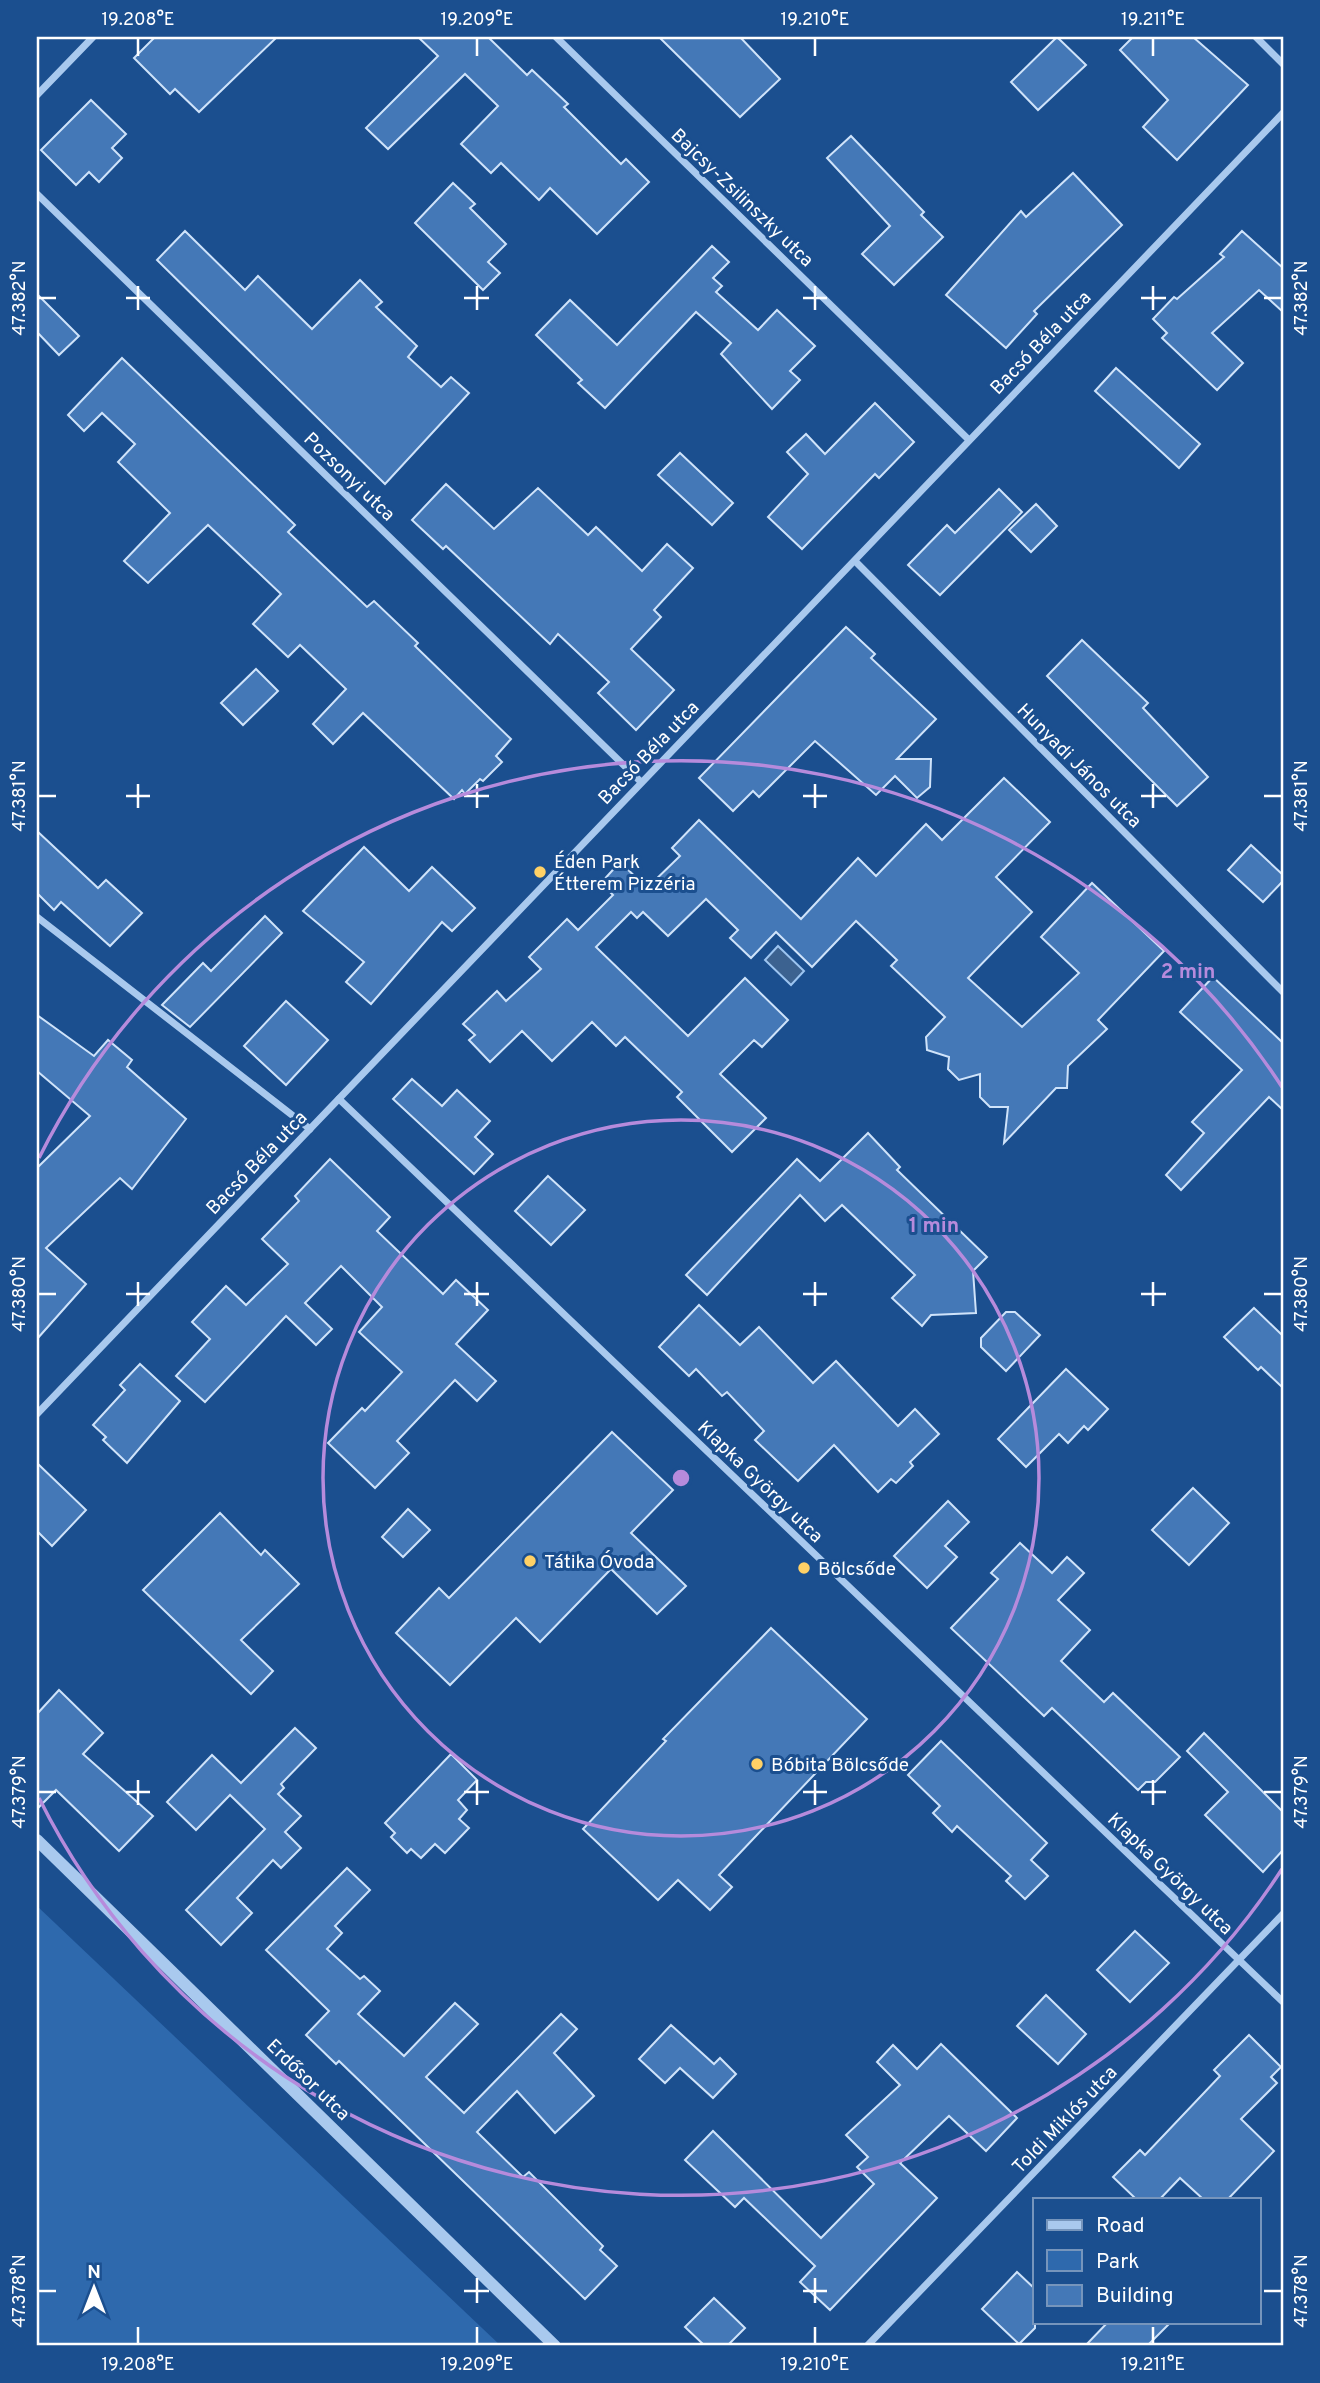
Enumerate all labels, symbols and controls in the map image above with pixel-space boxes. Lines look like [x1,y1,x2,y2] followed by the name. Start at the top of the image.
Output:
[101,9,175,32] text: 19.208°E
[441,9,513,32] text: 19.209°E
[781,9,849,32] text: 19.210°E
[1121,9,1185,32] text: 19.211°E
[665,124,818,273] street label: Bajcsy-Zsilinszky utca
[9,260,32,336] text: 47.382°N
[1291,260,1314,336] text: 47.382°N
[986,286,1097,400] street label: Bacsó Béla utca
[298,428,399,527] street label: Pozsonyi utca
[594,696,705,810] street label: Bacsó Béla utca
[1011,699,1146,834] street label: Hunyadi János utca
[9,760,32,832] text: 47.381°N
[1291,760,1314,832] text: 47.381°N
[554,850,696,897] place label: Éden Park Étterem Pizzéria
[532,864,548,880] marker: Éden Park Étterem Pizzéria
[1161,959,1215,986] text: 2 min
[202,1106,313,1220] street label: Bacsó Béla utca
[909,1213,959,1240] text: 1 min
[9,1256,32,1332] text: 47.380°N
[1291,1256,1314,1332] text: 47.380°N
[692,1416,828,1549] street label: Klapka György utca
[669,1466,693,1490] centre of rings
[544,1550,654,1575] place label: Tátika Óvoda
[522,1553,538,1569] marker: Tátika Óvoda
[818,1558,896,1582] place label: Bölcsőde
[796,1560,812,1576] marker: Bölcsőde
[771,1754,909,1778] place label: Bóbita Bölcsőde
[9,1755,32,1829] text: 47.379°N
[1291,1755,1314,1829] text: 47.379°N
[749,1756,765,1772] marker: Bóbita Bölcsőde
[1102,1808,1238,1941] street label: Klapka György utca
[261,2035,355,2126] street label: Erdősor utca
[1008,2061,1123,2179] street label: Toldi Miklós utca
[1033,2198,1260,2324] legend
[1096,2213,1145,2240] text: Road
[1096,2249,1139,2276] text: Park
[9,2254,32,2328] text: 47.378°N
[60,2254,130,2324] north arrow
[1291,2254,1314,2328] text: 47.378°N
[87,2261,101,2285] text: N
[1096,2283,1174,2310] text: Building
[101,2354,175,2377] text: 19.208°E
[441,2354,513,2377] text: 19.209°E
[781,2354,849,2377] text: 19.210°E
[1121,2354,1185,2377] text: 19.211°E

